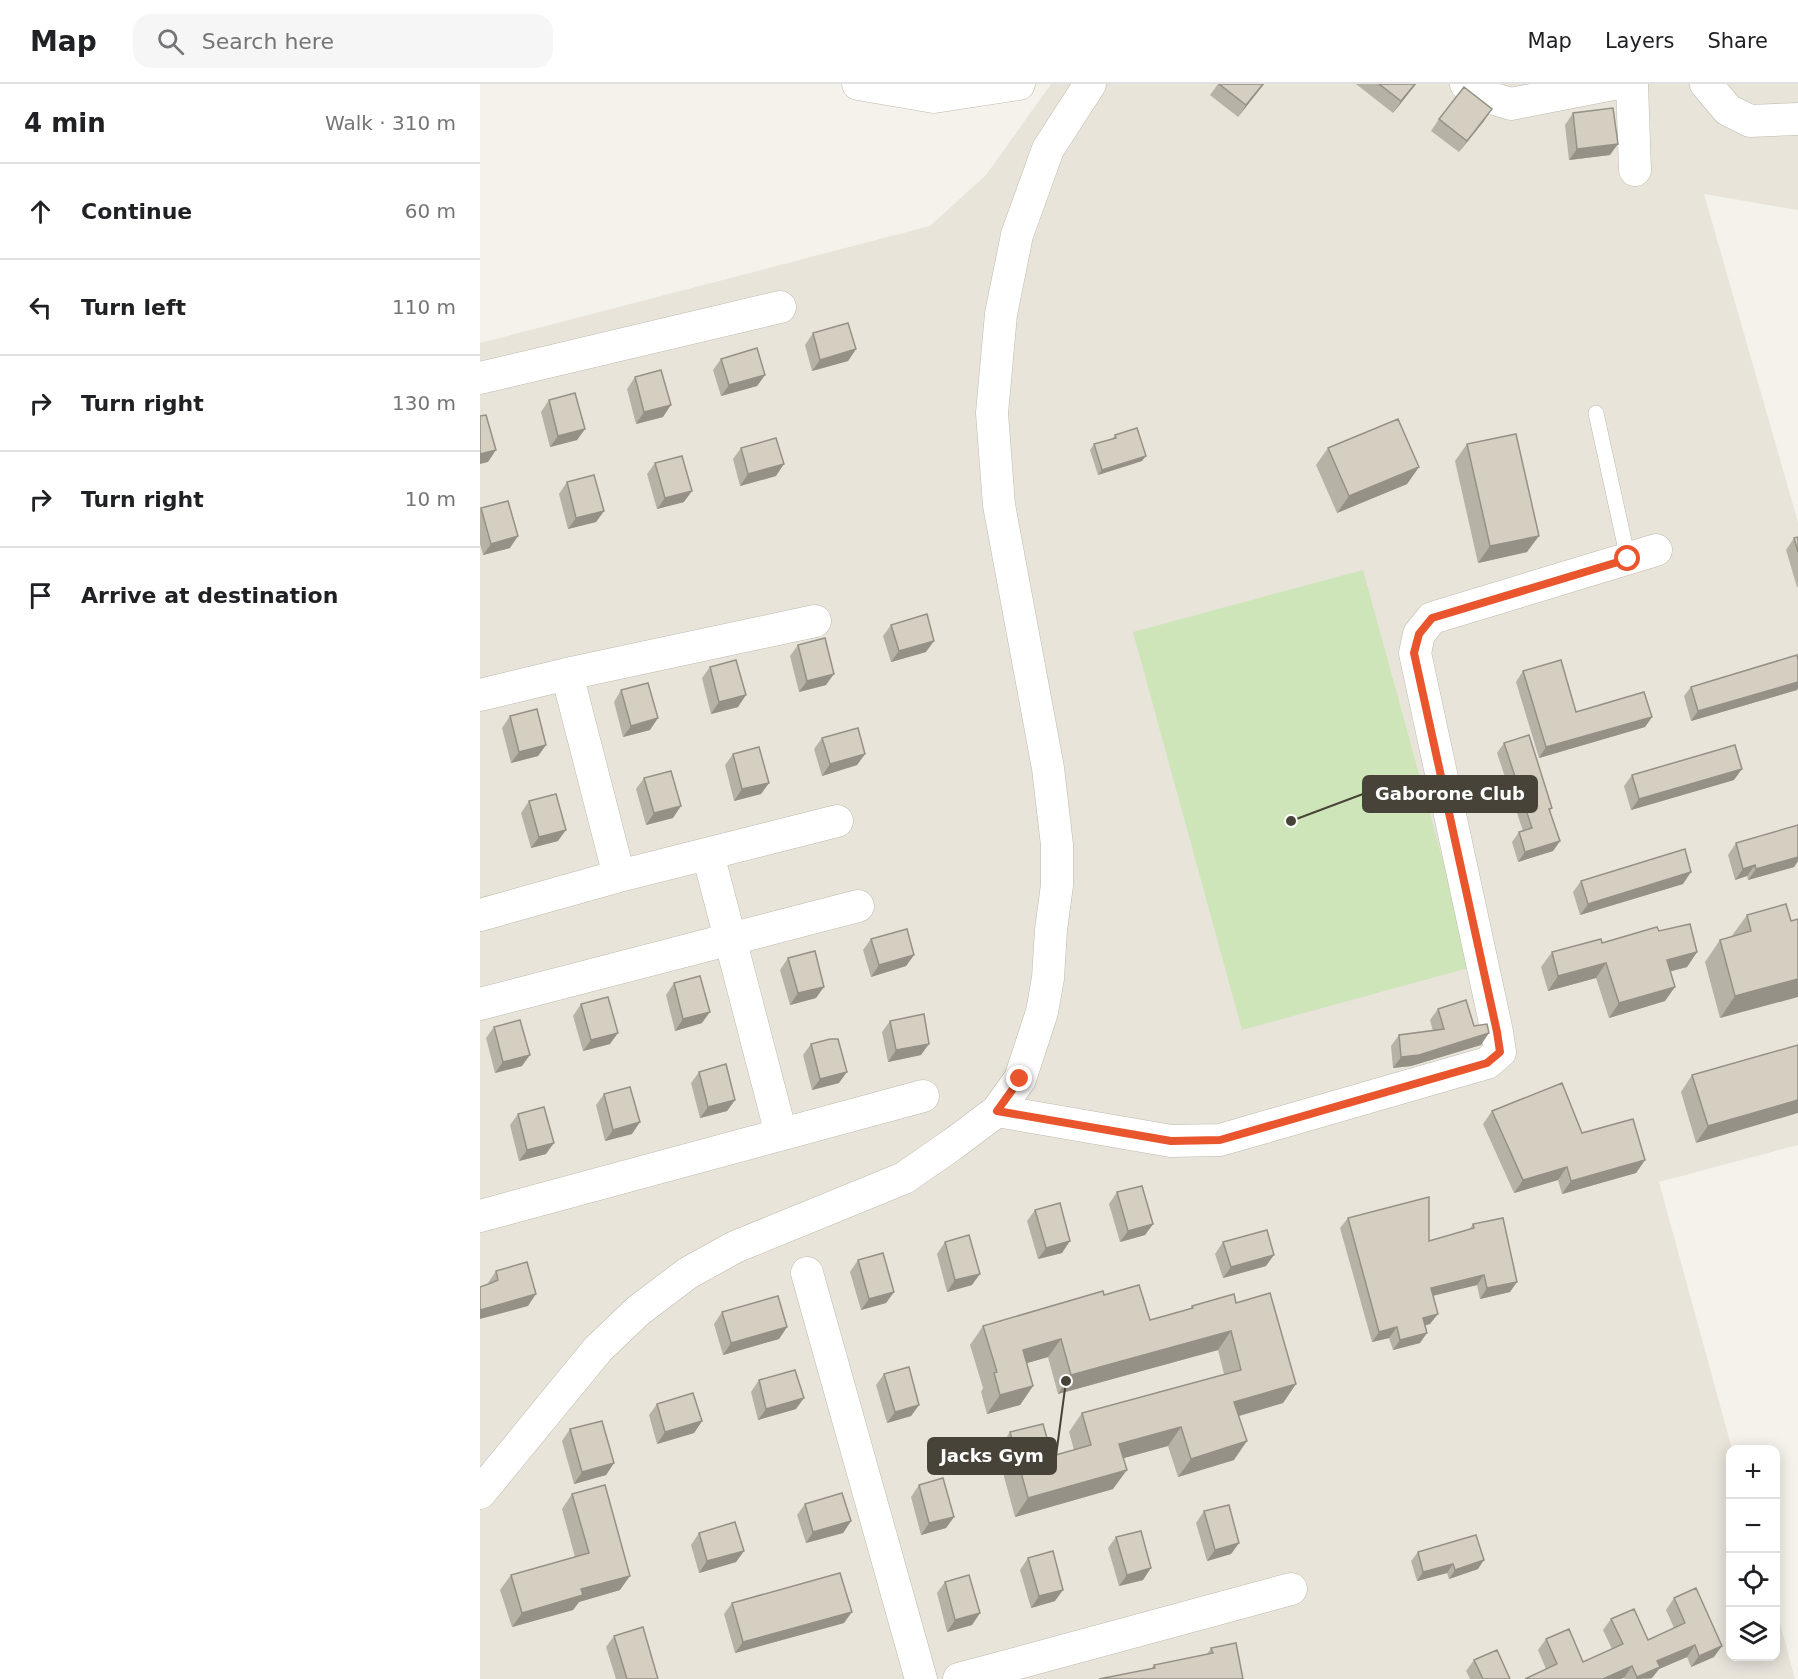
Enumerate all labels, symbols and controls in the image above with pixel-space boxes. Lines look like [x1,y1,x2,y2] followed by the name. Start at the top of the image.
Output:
[133,14,553,68] search box
[30,25,97,58] text: Map
[154,25,187,58] icon: search
[202,29,334,54] text: Search here
[1528,29,1572,53] text: Map
[1605,29,1674,53] text: Layers
[1707,29,1768,53] text: Share
[24,108,106,138] text: 4 min
[325,111,456,135] text: Walk · 310 m
[24,195,57,228] icon: ahead
[81,199,192,224] text: Continue
[405,199,456,223] text: 60 m
[24,291,57,324] icon: left
[81,295,186,320] text: Turn left
[392,295,456,319] text: 110 m
[24,387,57,420] icon: right
[81,391,204,416] text: Turn right
[392,391,456,415] text: 130 m
[24,483,57,516] icon: right
[81,487,204,512] text: Turn right
[405,487,456,511] text: 10 m
[1614,545,1640,571] route start
[24,579,57,612] icon: arrive
[81,583,338,608] text: Arrive at destination
[1363,776,1537,812] callout: Gaborone Club
[1375,783,1525,804] text: Gaborone Club
[1006,1065,1032,1091] route end
[928,1438,1056,1474] callout: Jacks Gym
[938,1445,1044,1466] text: Jacks Gym
[1726,1445,1780,1661] map controls
[1726,1445,1780,1499] button: +
[1726,1499,1780,1553] button: −
[1726,1553,1780,1607] button: locate
[1726,1607,1780,1661] button: layers

